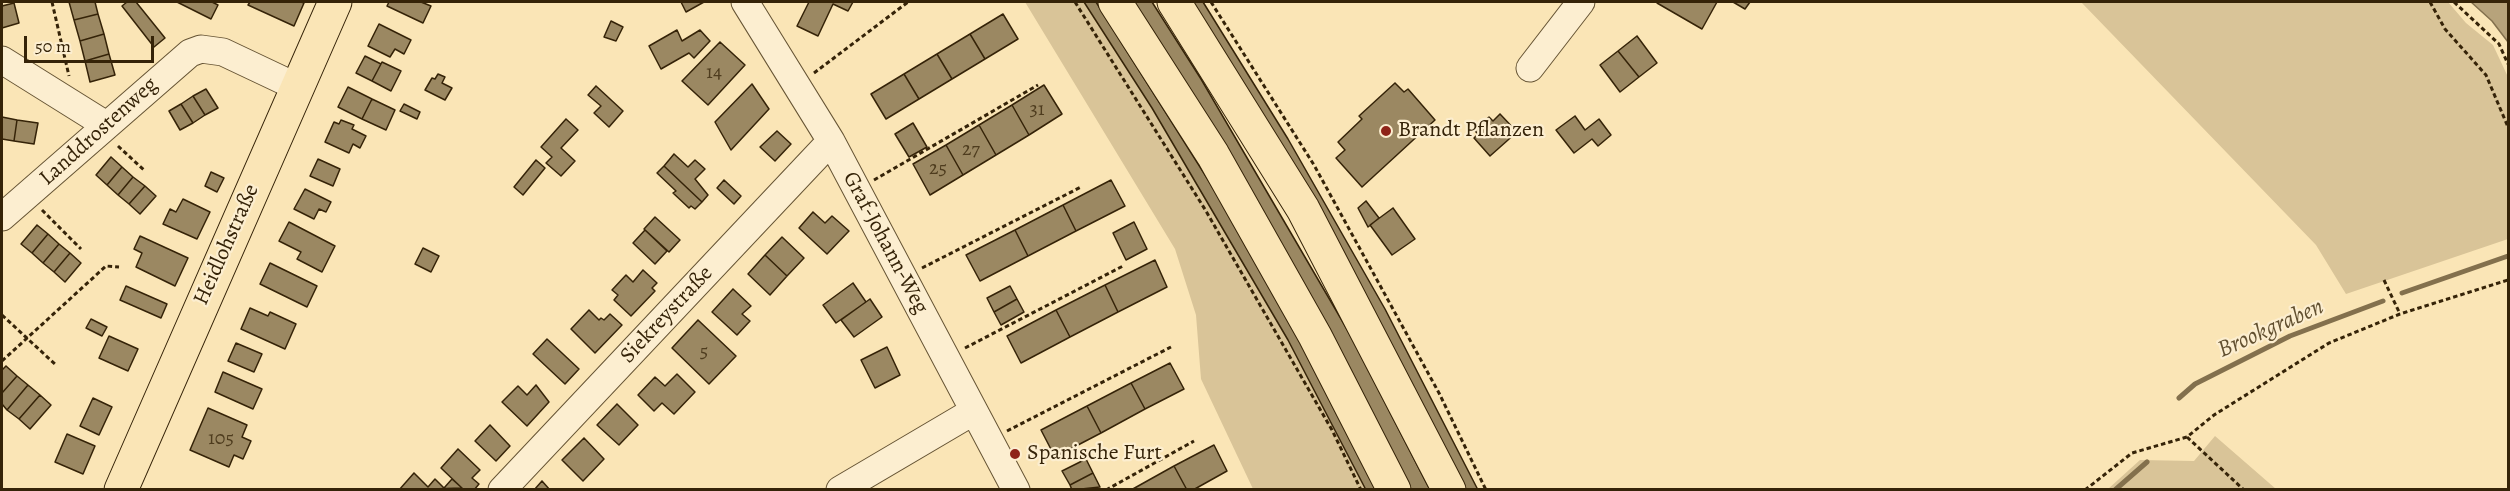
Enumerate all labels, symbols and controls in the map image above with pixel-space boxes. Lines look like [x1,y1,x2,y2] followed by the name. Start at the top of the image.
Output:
[27,24,158,62] scale bar
[35,34,71,58] text: 50 m
[706,61,722,85] house number: 14
[35,72,163,192] street label: Landdrostenweg
[1029,98,1045,122] house number: 31
[1398,118,1544,144] place label: Brandt Pflanzen
[1379,124,1393,138] marker: Brandt Pflanzen
[962,138,980,162] house number: 27
[929,157,947,181] house number: 25
[836,167,934,319] street label: Graf-Johann-Weg
[189,180,265,310] street label: Heidlohstraße
[615,261,719,369] street label: Siekreystraße
[2214,293,2328,365] water label: Brookgraben
[700,340,708,364] house number: 5
[208,427,234,451] house number: 105
[1027,441,1162,467] place label: Spanische Furt
[1008,447,1022,461] marker: Spanische Furt

